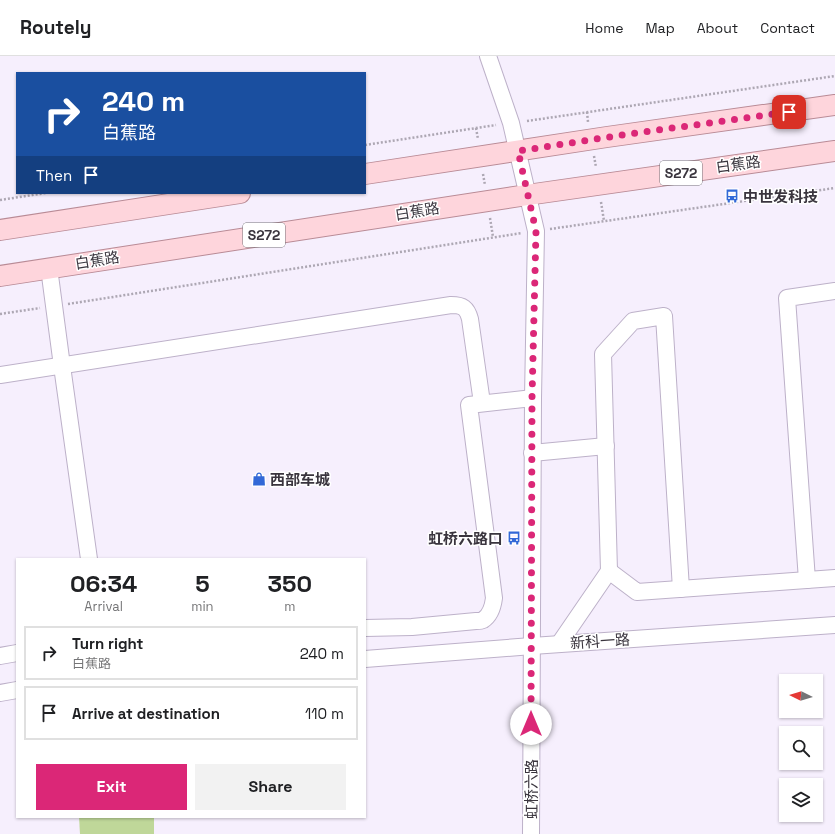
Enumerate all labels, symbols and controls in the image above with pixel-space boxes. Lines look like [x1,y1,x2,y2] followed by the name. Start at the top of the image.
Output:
[20,15,91,40] text: Routely
[585,19,623,37] text: Home
[645,19,675,37] text: Map
[697,19,738,37] text: About
[760,19,815,37] text: Contact
[102,83,185,119] text: 240 m
[36,88,88,140] icon: right
[772,95,806,129] pin
[778,101,800,123] icon: arrive
[102,121,156,144] text: 白蕉路
[714,151,762,177] street label: 白蕉路
[660,161,702,185] road number: S272
[80,164,102,186] icon: arrive
[36,166,72,185] text: Then
[743,187,818,206] place label: 中世发科技
[724,188,740,204] bus stop icon: 中世发科技
[393,198,441,224] street label: 白蕉路
[243,223,285,247] road number: S272
[73,247,121,273] street label: 白蕉路
[270,470,330,489] place label: 西部车城
[251,471,267,487] shop icon: 西部车城
[428,529,503,548] place label: 虹桥六路口
[506,530,522,546] bus stop icon: 虹桥六路口
[70,568,137,599] text: 06:34
[195,568,210,599] text: 5
[268,568,312,599] text: 350
[84,598,123,615] text: Arrival
[191,598,214,615] text: min
[284,598,295,615] text: m
[569,629,631,653] street label: 新科一路
[72,634,143,653] text: Turn right
[38,642,60,664] icon: right
[300,644,344,663] text: 240 m
[72,655,111,672] text: 白蕉路
[779,674,823,718] north arrow
[779,674,823,822] map controls
[38,702,60,724] icon: arrive
[510,703,552,745] position arrow
[72,704,220,723] text: Arrive at destination
[305,704,344,723] text: 110 m
[779,726,823,770] button: search
[522,759,541,819] street label: 虹桥六路
[36,764,187,810] button: Exit
[195,764,346,810] button: Share
[779,778,823,822] button: layers

